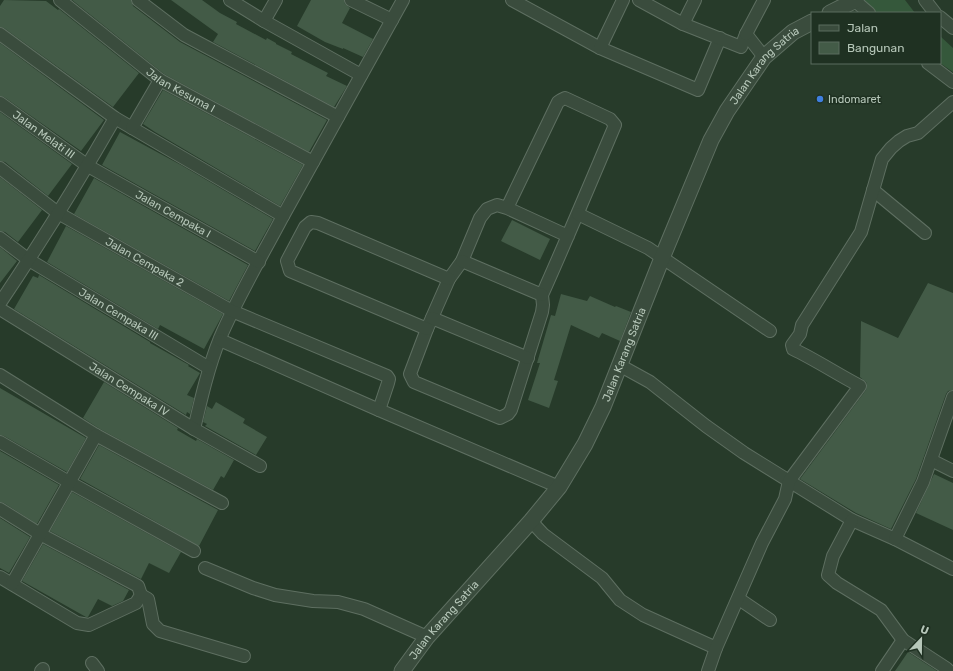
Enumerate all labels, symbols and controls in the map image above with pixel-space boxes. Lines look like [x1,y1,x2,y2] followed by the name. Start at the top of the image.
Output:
[811,12,941,64] legend
[847,21,878,35] text: Jalan
[727,24,801,107] street label: Jalan Karang Satria
[847,41,904,55] text: Bangunan
[144,65,217,115] street label: Jalan Kesuma I
[828,93,882,106] place label: Indomaret
[815,94,825,104] marker: Indomaret
[10,108,78,161] street label: Jalan Melati III
[133,188,213,240] street label: Jalan Cempaka I
[103,235,186,289] street label: Jalan Cempaka 2
[77,285,161,343] street label: Jalan Cempaka III
[599,306,648,403] street label: Jalan Karang Satria
[87,359,172,419] street label: Jalan Cempaka IV
[406,578,481,662] street label: Jalan Karang Satria
[901,619,941,659] north arrow
[918,623,931,638] text: U

